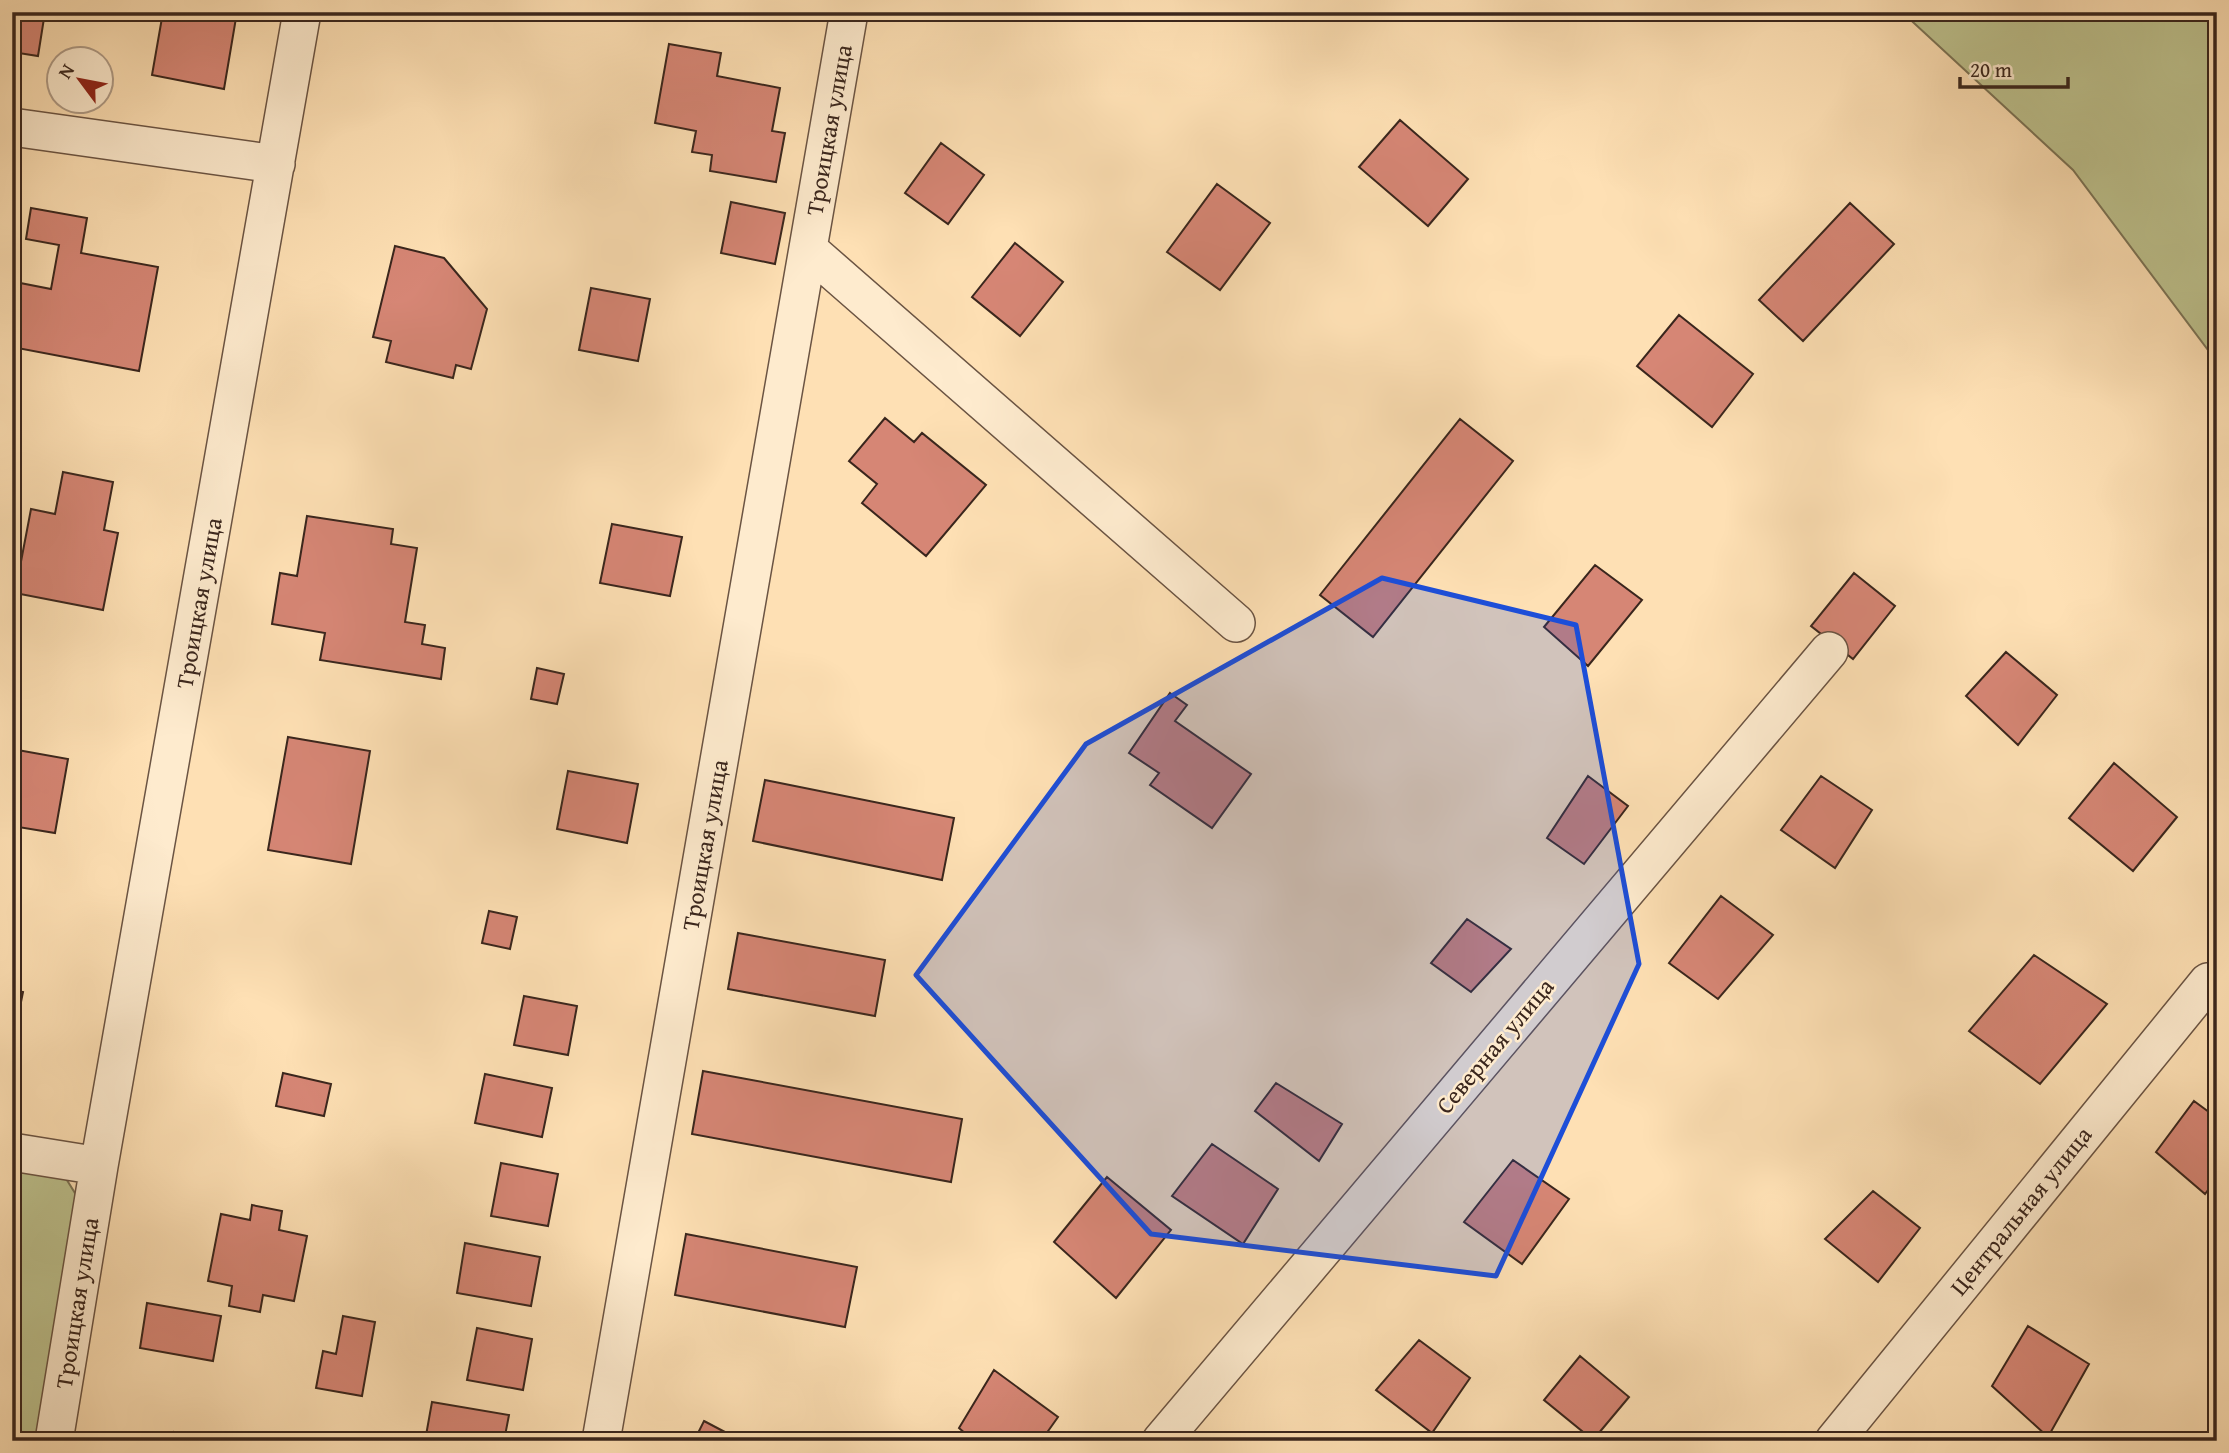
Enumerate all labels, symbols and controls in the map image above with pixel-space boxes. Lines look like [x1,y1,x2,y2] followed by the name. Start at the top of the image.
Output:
[796,41,861,218] street label: Троицкая улица
[46,46,116,116] north arrow
[1960,46,2068,90] scale bar
[1970,54,2012,85] text: 20 m
[50,58,81,84] text: N
[166,514,231,691] street label: Троицкая улица
[672,756,737,933] street label: Троицкая улица
[1427,970,1562,1121] street label: Северная улица
[1941,1118,2100,1303] street label: Центральная улица
[46,1214,107,1391] street label: Троицкая улица

